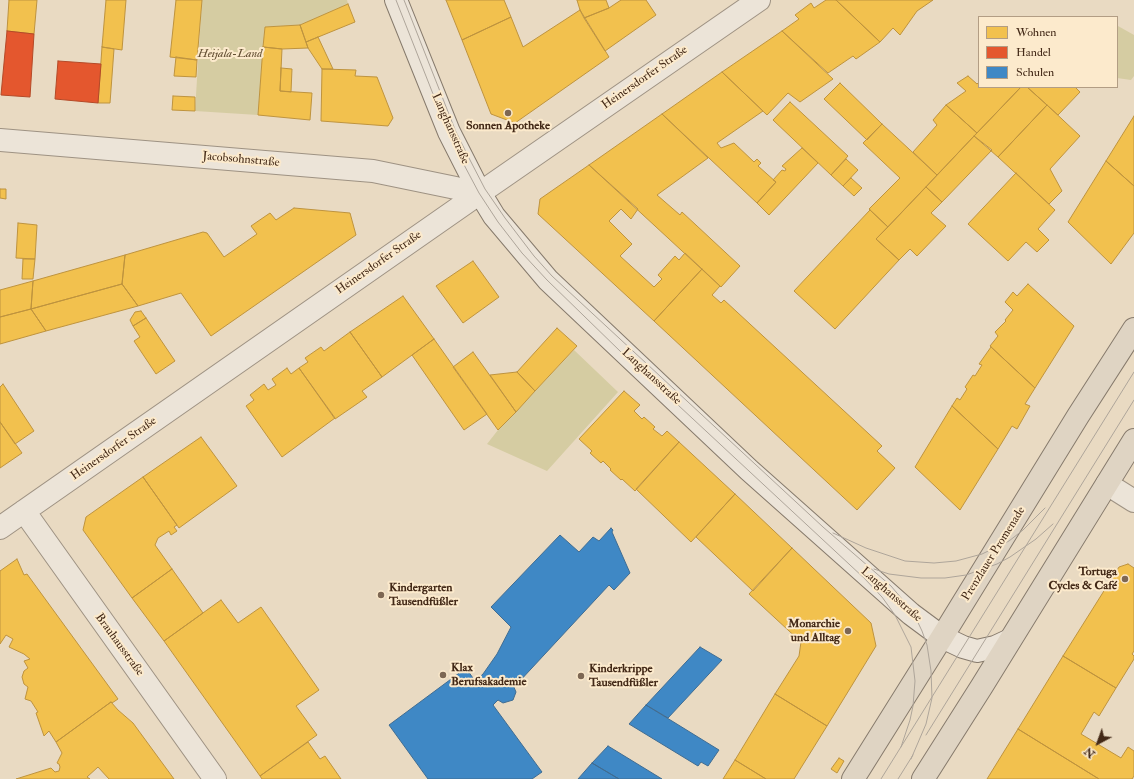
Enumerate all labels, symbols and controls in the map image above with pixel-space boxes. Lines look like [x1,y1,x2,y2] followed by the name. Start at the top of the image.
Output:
[978,16,1118,88] legend
[1016,25,1057,40] text: Wohnen
[599,43,691,113] street label: Heinersdorfer Straße
[1016,45,1051,60] text: Handel
[198,47,262,61] park label: Heijala-Land
[1016,65,1054,80] text: Schulen
[428,91,472,167] street label: Langhansstraße
[503,108,513,118] marker: Sonnen Apotheke
[466,119,550,133] place label: Sonnen Apotheke
[202,149,280,171] street label: Jacobsohnstraße
[333,228,425,298] street label: Heinersdorfer Straße
[618,346,684,408] street label: Langhansstraße
[68,414,160,484] street label: Heinersdorfer Straße
[959,504,1029,604] street label: Prenzlauer Promenade
[858,565,924,625] street label: Langhansstraße
[1049,565,1117,593] place label: Tortuga Cycles & Café
[1120,574,1130,584] marker: Tortuga Cycles & Café
[389,581,458,609] place label: Kindergarten Tausendfüßler
[376,590,386,600] marker: Kindergarten Tausendfüßler
[91,611,147,679] street label: Brauhausstraße
[788,617,840,645] place label: Monarchie und Alltag
[843,626,853,636] marker: Monarchie und Alltag
[451,661,526,689] place label: Klax Berufsakademie
[589,662,658,690] place label: Kinderkrippe Tausendfüßler
[438,670,448,680] marker: Klax Berufsakademie
[576,671,586,681] marker: Kinderkrippe Tausendfüßler
[1078,723,1118,763] north arrow
[1082,744,1098,761] text: N

